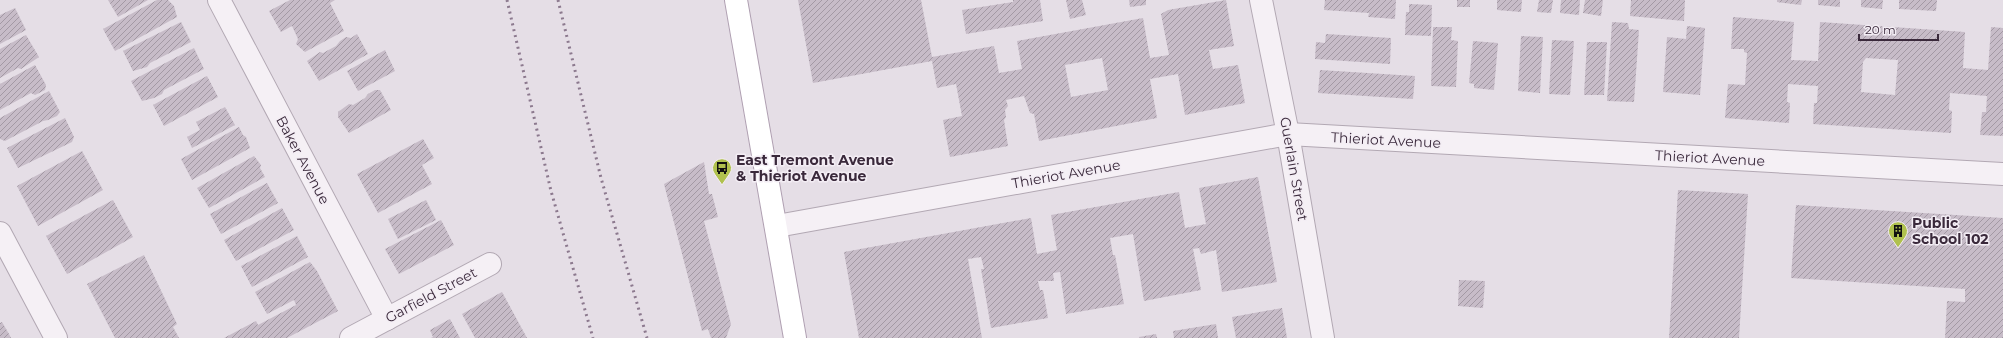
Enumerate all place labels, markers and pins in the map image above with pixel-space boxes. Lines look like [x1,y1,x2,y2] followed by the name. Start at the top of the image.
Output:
[736,151,894,185] place label: East Tremont Avenue & Thieriot Avenue
[711,157,733,185] bus stop icon: East Tremont Avenue & Thieriot Avenue
[1912,214,1989,248] place label: Public School 102
[1887,220,1909,248] building icon: Public School 102

